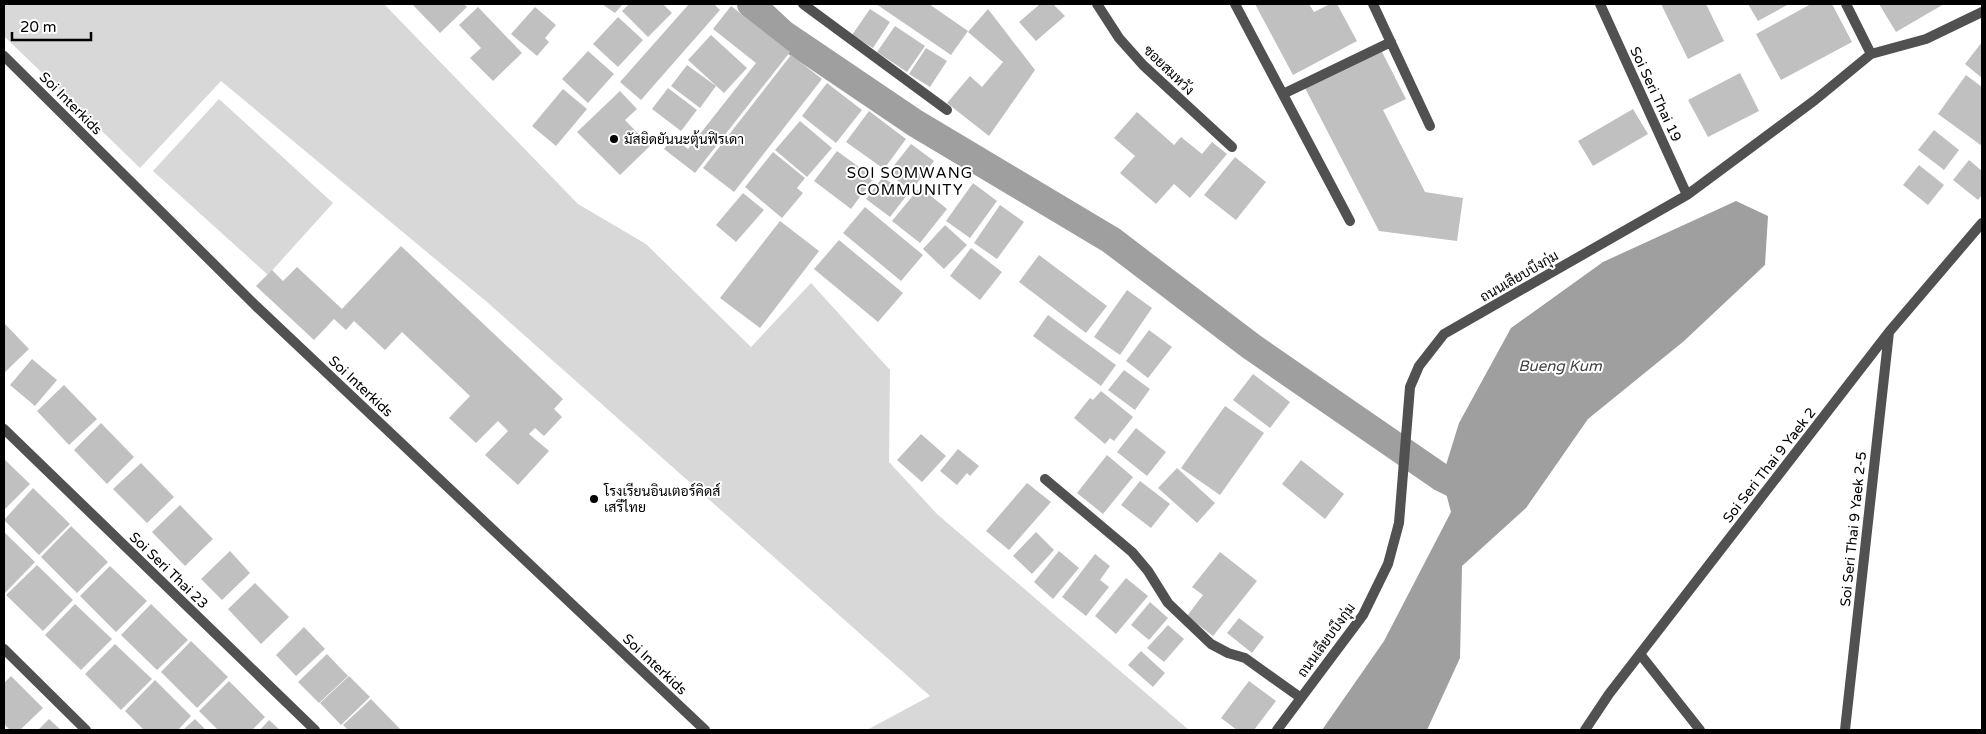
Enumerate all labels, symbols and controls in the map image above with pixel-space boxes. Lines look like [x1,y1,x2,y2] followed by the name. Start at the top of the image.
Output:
[12,10,91,42] scale bar
[20,18,57,36] text: 20 m
[1140,42,1198,99] street label: ซอยสมหวัง
[1626,44,1685,144] street label: Soi Seri Thai 19
[36,68,106,138] street label: Soi Interkids
[624,130,744,149] place label: มัสยิดยันนะตุ้นฟิรเดา
[608,133,620,145] marker: มัสยิดยันนะตุ้นฟิรเดา
[847,164,973,199] district label: SOI SOMWANG COMMUNITY
[1477,246,1562,307] street label: ถนนเลียบบึงกุ่ม
[325,352,397,421] street label: Soi Interkids
[1518,357,1603,375] water label: Bueng Kum
[1719,404,1820,526] street label: Soi Seri Thai 9 Yaek 2
[1837,451,1870,607] street label: Soi Seri Thai 9 Yaek 2-5
[603,482,720,516] place label: โรงเรียนอินเตอร์คิดส์ เสรีไทย
[588,493,600,505] marker: โรงเรียนอินเตอร์คิดส์ เสรีไทย
[126,529,212,612] street label: Soi Seri Thai 23
[1293,599,1360,681] street label: ถนนเลียบบึงกุ่ม
[619,630,691,699] street label: Soi Interkids

